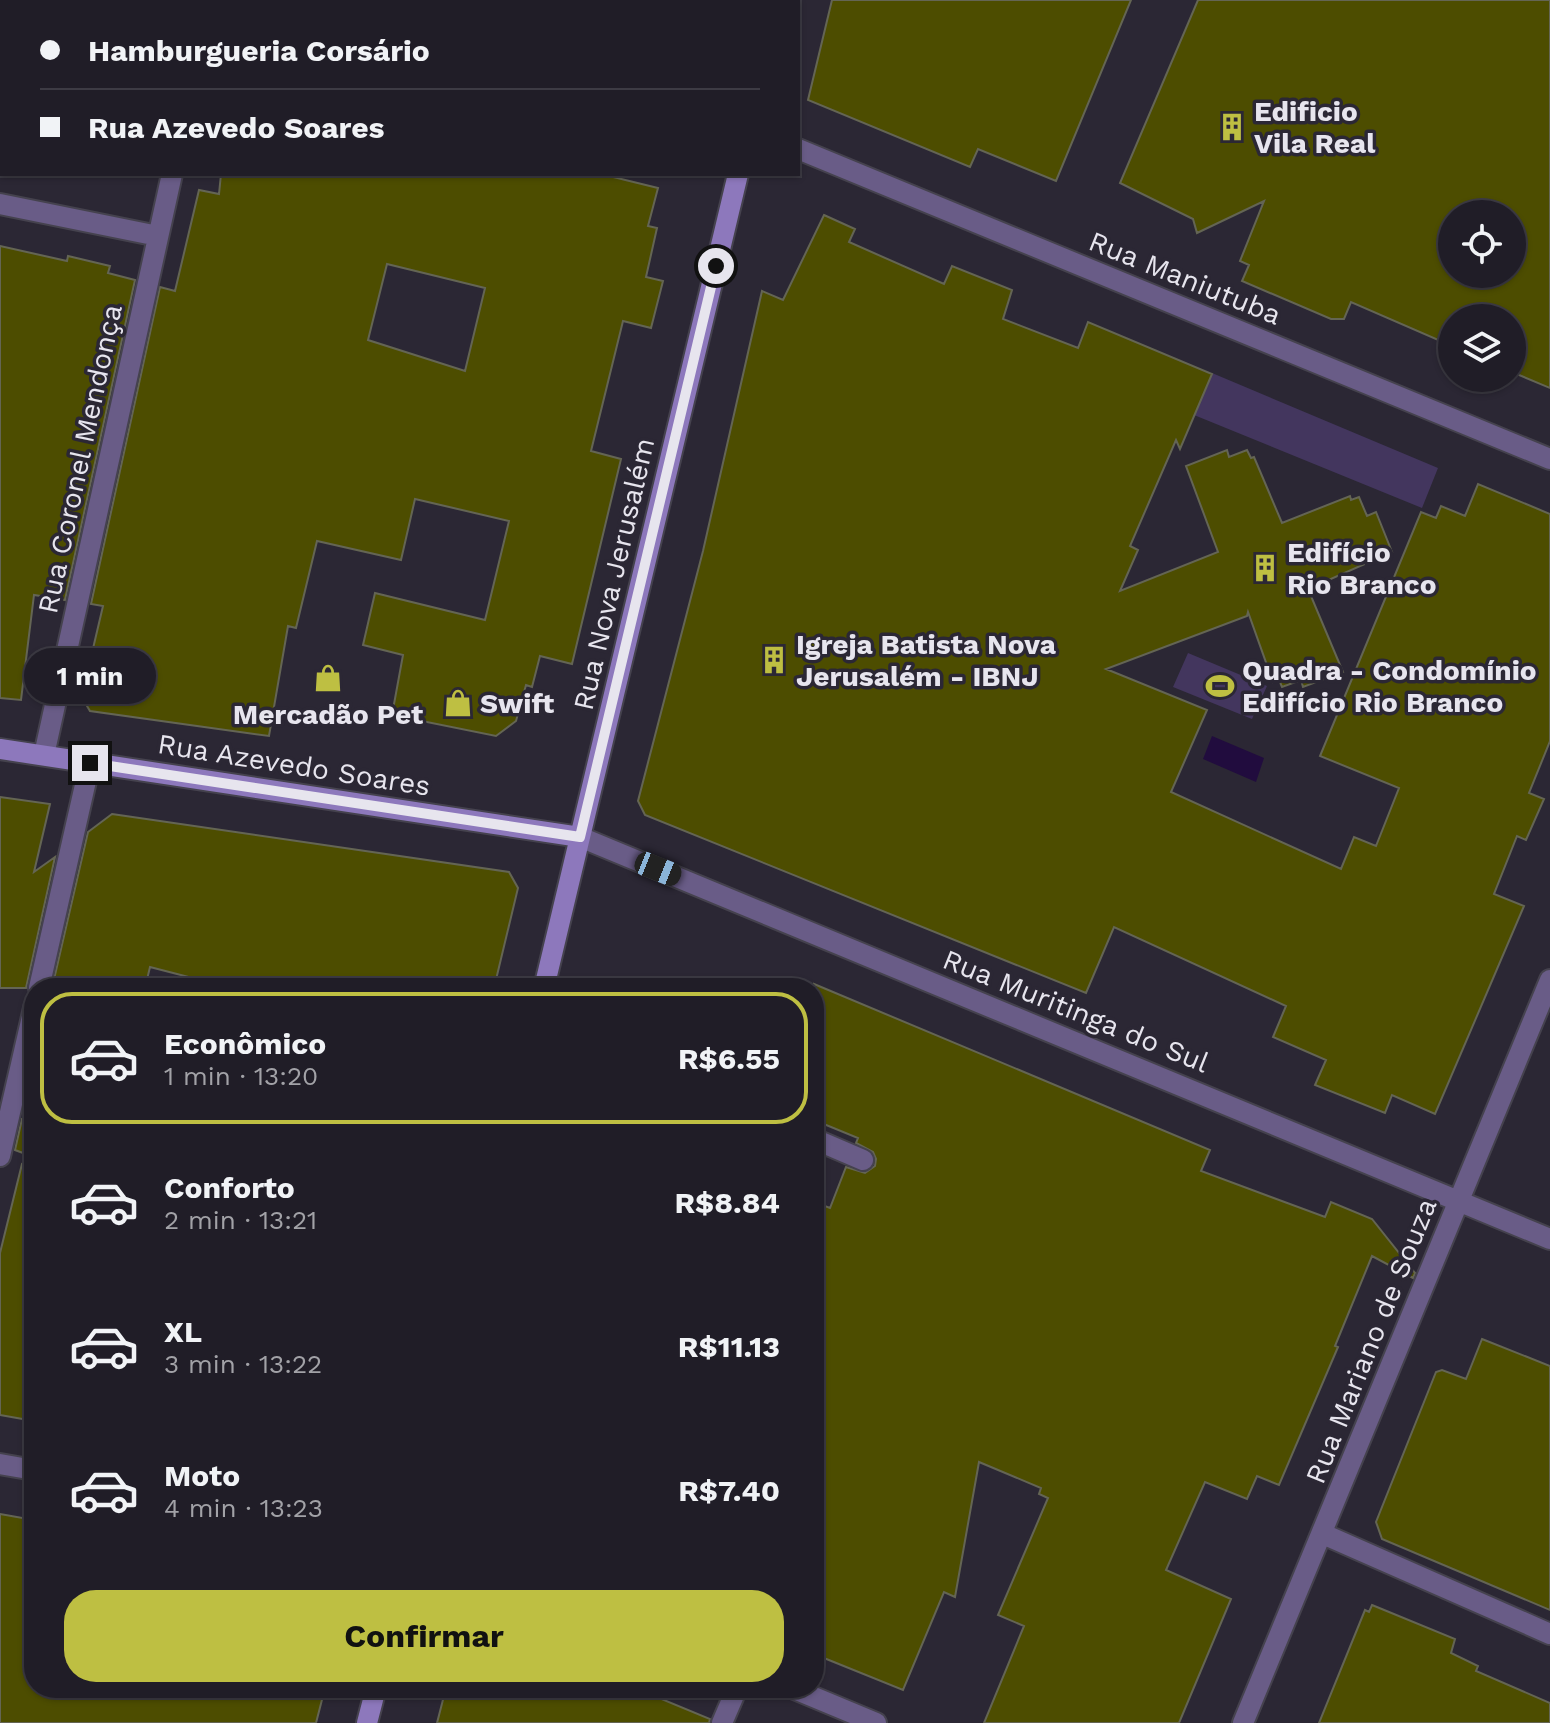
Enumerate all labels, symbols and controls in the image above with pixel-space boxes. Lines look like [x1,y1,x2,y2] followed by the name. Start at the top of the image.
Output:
[88,33,430,68] text: Hamburgueria Corsário
[1254,95,1376,160] place label: Edificio Vila Real
[88,110,385,145] text: Rua Azevedo Soares
[1217,112,1247,142] building icon: Edificio Vila Real
[1438,200,1526,392] map controls
[1438,200,1526,288] button: locate
[1084,224,1286,332] street label: Rua Maniutuba
[698,248,734,284] route start
[31,301,129,617] street label: Rua Coronel Mendonça
[1438,304,1526,392] button: layers
[567,435,661,713] street label: Rua Nova Jerusalém
[1287,536,1436,601] place label: Edifício Rio Branco
[1250,553,1280,583] building icon: Edifício Rio Branco
[796,628,1057,693] place label: Igreja Batista Nova Jerusalém - IBNJ
[759,645,789,675] building icon: Igreja Batista Nova Jerusalém - IBNJ
[24,647,156,703] callout: 1 min
[1242,654,1537,719] place label: Quadra - Condomínio Edifício Rio Branco
[57,661,123,691] text: 1 min
[313,663,343,693] shop icon: Mercadão Pet
[1205,671,1235,701] sports icon: Quadra - Condomínio Edifício Rio Branco
[480,687,554,720] place label: Swift
[443,688,473,718] shop icon: Swift
[233,698,423,731] place label: Mercadão Pet
[155,727,433,803] street label: Rua Azevedo Soares
[72,745,108,781] route end
[631,849,685,889] car
[938,943,1214,1080] street label: Rua Muritinga do Sul
[68,1022,140,1094] icon: car
[164,1026,326,1061] text: Econômico
[678,1041,780,1076] text: R$6.55
[164,1061,318,1091] text: 1 min · 13:20
[68,1166,140,1238] icon: car
[164,1170,295,1205] text: Conforto
[674,1185,780,1220] text: R$8.84
[1299,1194,1443,1488] street label: Rua Mariano de Souza
[164,1205,317,1235] text: 2 min · 13:21
[68,1310,140,1382] icon: car
[164,1314,202,1349] text: XL
[678,1329,780,1364] text: R$11.13
[164,1349,322,1379] text: 3 min · 13:22
[68,1454,140,1526] icon: car
[164,1458,240,1493] text: Moto
[678,1473,780,1508] text: R$7.40
[164,1493,323,1523] text: 4 min · 13:23
[64,1590,784,1682] button: Confirmar

